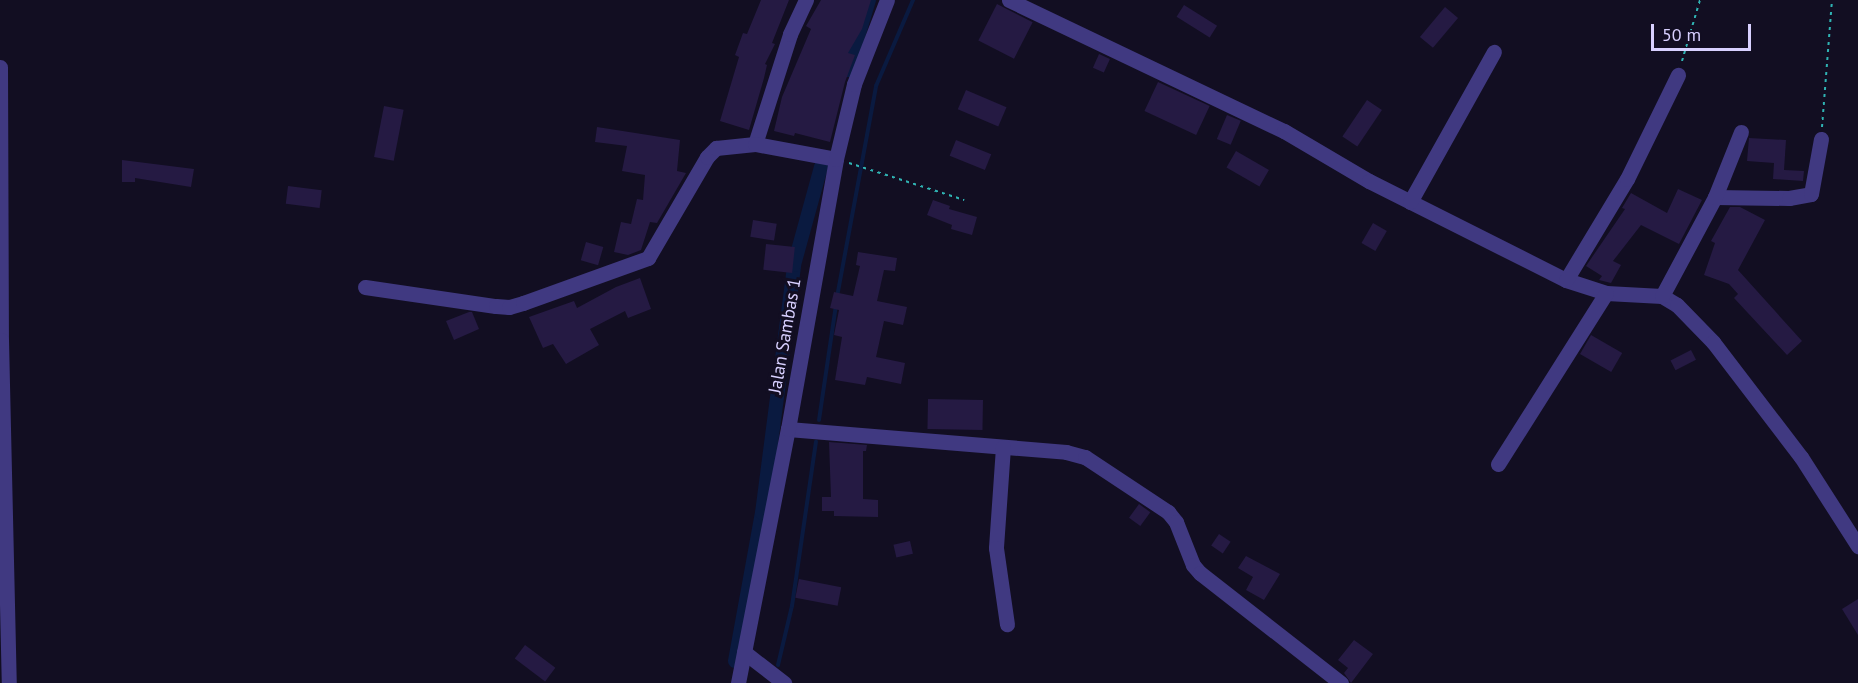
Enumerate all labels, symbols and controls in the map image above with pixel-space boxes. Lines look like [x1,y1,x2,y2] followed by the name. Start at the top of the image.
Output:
[1654,12,1754,50] scale bar
[1662,23,1701,46] text: 50 m
[764,277,806,395] street label: Jalan Sambas 1

